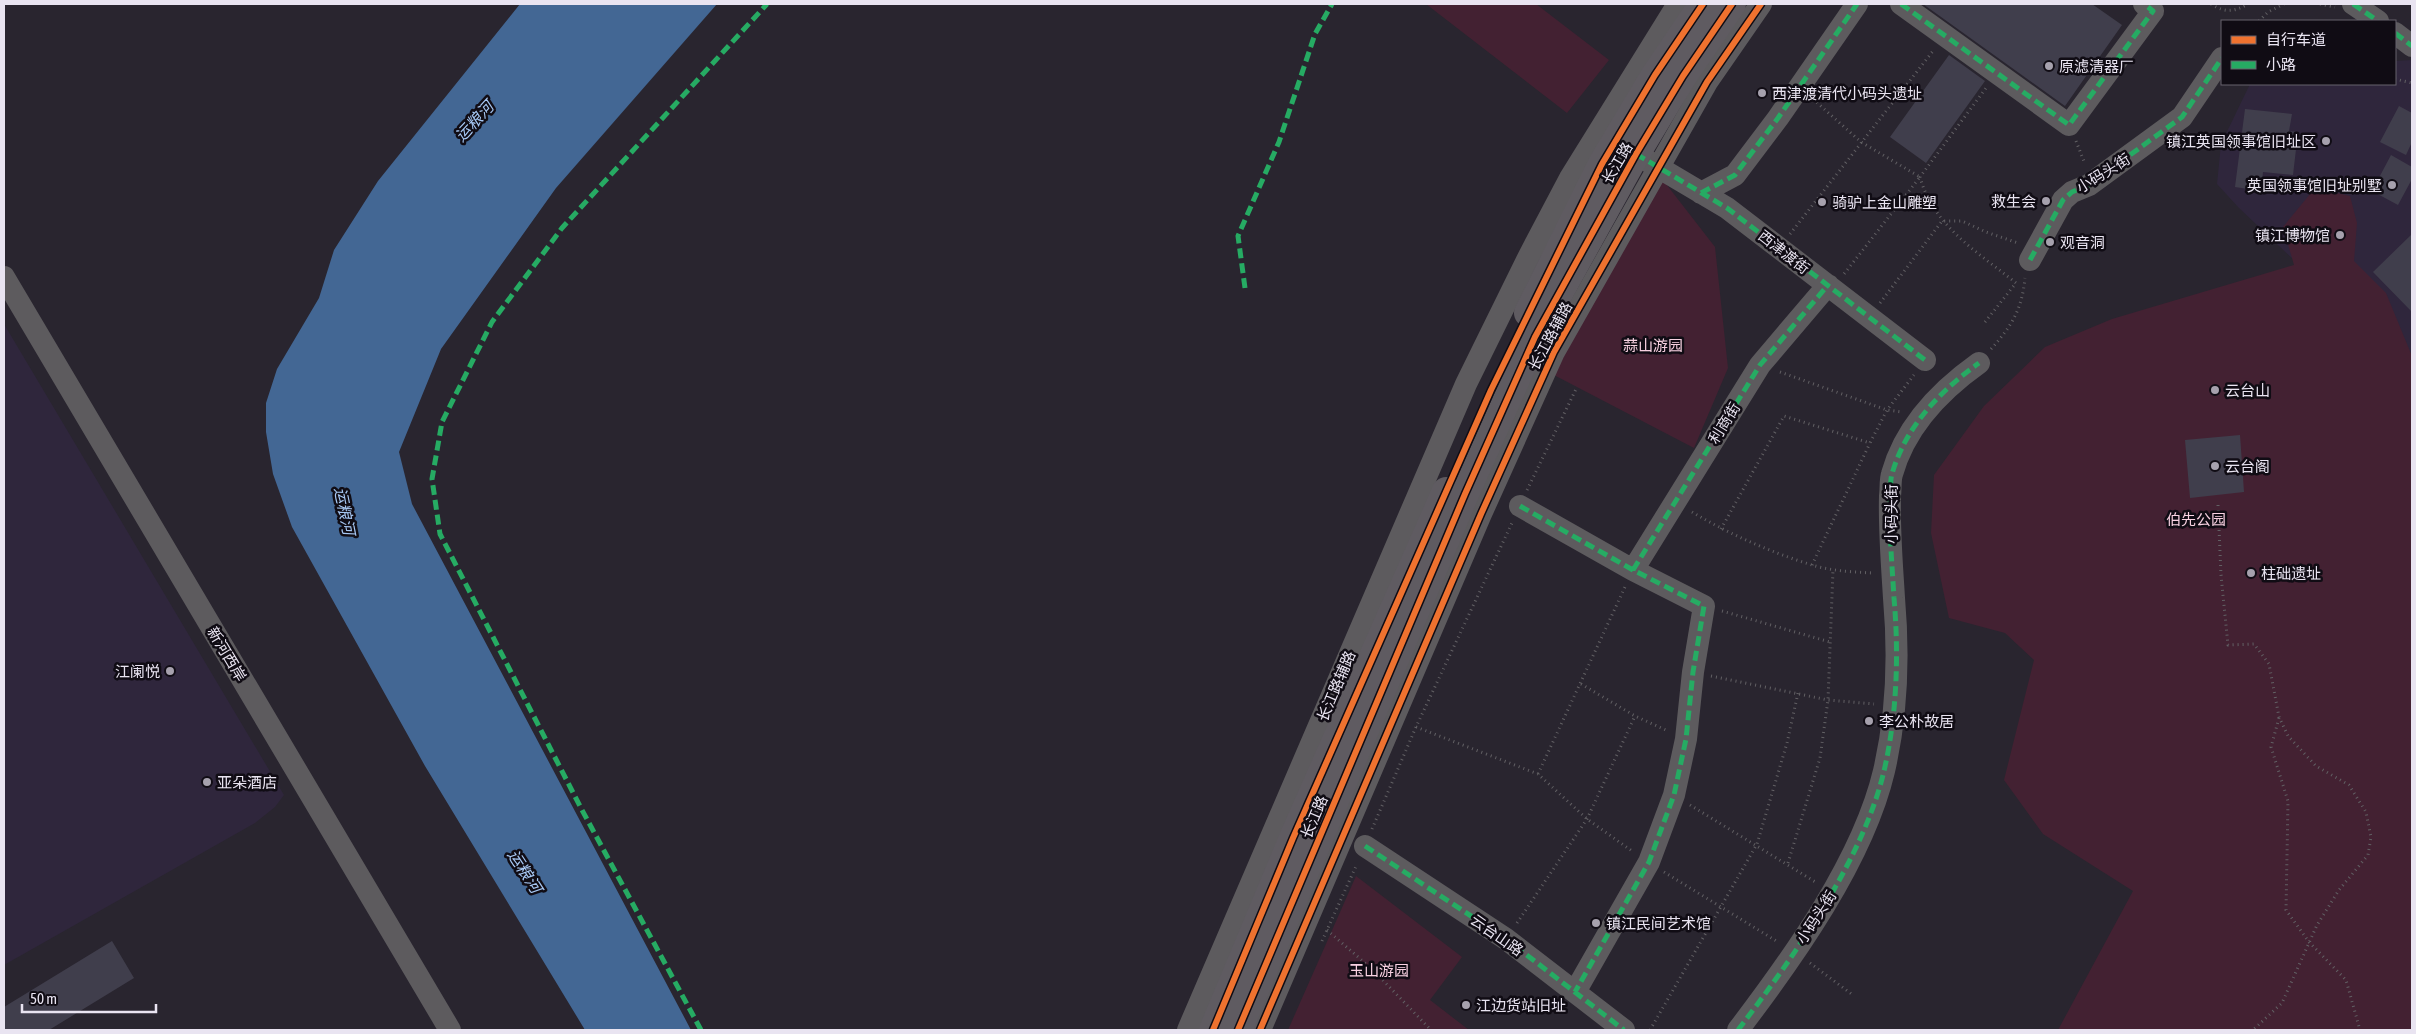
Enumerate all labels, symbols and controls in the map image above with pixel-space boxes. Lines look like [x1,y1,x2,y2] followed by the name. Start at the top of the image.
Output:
[2221,20,2396,85] legend
[2266,31,2326,48] text: 自行车道
[2266,56,2296,73] text: 小路
[2059,58,2134,75] place label: 原滤清器厂
[2043,60,2055,72] marker: 原滤清器厂
[1772,85,1922,102] place label: 西津渡清代小码头遗址
[1756,87,1768,99] marker: 西津渡清代小码头遗址
[451,95,499,145] water label: 运粮河
[2166,133,2316,150] place label: 镇江英国领事馆旧址区
[2320,135,2332,147] marker: 镇江英国领事馆旧址区
[1598,139,1636,187] street label: 长江路
[2073,150,2133,196] street label: 小码头街
[2247,177,2382,194] place label: 英国领事馆旧址别墅
[2386,179,2398,191] marker: 英国领事馆旧址别墅
[1991,193,2036,210] place label: 救生会
[1832,194,1937,211] place label: 骑驴上金山雕塑
[2040,195,2052,207] marker: 救生会
[1816,196,1828,208] marker: 骑驴上金山雕塑
[1755,227,1813,277] street label: 西津渡街
[2255,227,2330,244] place label: 镇江博物馆
[2334,229,2346,241] marker: 镇江博物馆
[2060,234,2105,251] place label: 观音洞
[2044,236,2056,248] marker: 观音洞
[1525,299,1575,373] street label: 长江路辅路
[1623,337,1683,354] park label: 蒜山游园
[2225,382,2270,399] place label: 云台山
[2209,384,2221,396] marker: 云台山
[1705,399,1743,447] street label: 利商街
[2225,458,2270,475] place label: 云台阁
[2209,460,2221,472] marker: 云台阁
[1883,484,1900,544] street label: 小码头街
[332,486,359,539] water label: 运粮河
[2166,511,2226,528] park label: 伯先公园
[2261,565,2321,582] place label: 柱础遗址
[2245,567,2257,579] marker: 柱础遗址
[204,624,250,684] street label: 新河西岸
[1314,648,1358,724] street label: 长江路辅路
[115,663,160,680] place label: 江阑悦
[164,665,176,677] marker: 江阑悦
[1879,713,1954,730] place label: 李公朴故居
[1863,715,1875,727] marker: 李公朴故居
[217,774,277,791] place label: 亚朵酒店
[201,776,213,788] marker: 亚朵酒店
[1297,793,1331,841] street label: 长江路
[504,846,547,899] water label: 运粮河
[1793,887,1839,947] street label: 小码头街
[1468,911,1526,959] street label: 云台山路
[1606,915,1711,932] place label: 镇江民间艺术馆
[1590,917,1602,929] marker: 镇江民间艺术馆
[1349,962,1409,979] park label: 玉山游园
[22,982,156,1014] scale bar
[30,990,57,1007] text: 50 m
[1476,997,1566,1014] place label: 江边货站旧址
[1460,999,1472,1011] marker: 江边货站旧址

